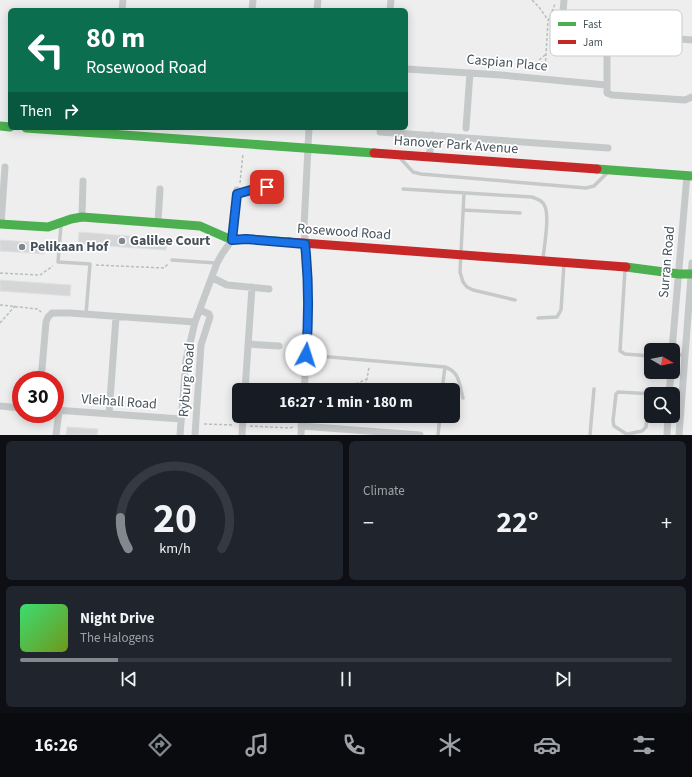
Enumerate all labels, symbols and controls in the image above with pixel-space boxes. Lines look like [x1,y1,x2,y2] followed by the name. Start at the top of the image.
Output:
[550,10,682,56] legend
[583,17,602,32] text: Fast
[86,18,145,58] text: 80 m
[20,24,72,76] icon: left
[583,35,603,50] text: Jam
[466,49,548,77] street label: Caspian Place
[86,55,207,80] text: Rosewood Road
[60,100,82,122] icon: right
[20,101,52,122] text: Then
[393,131,519,159] street label: Hanover Park Avenue
[250,170,284,204] pin
[256,176,278,198] icon: arrive
[296,219,392,245] street label: Rosewood Road
[654,225,680,299] street label: Surran Road
[130,231,211,251] place label: Galilee Court
[117,236,127,246] marker: Galilee Court
[30,237,109,257] place label: Pelikaan Hof
[17,242,27,252] marker: Pelikaan Hof
[285,334,327,376] position arrow
[174,342,200,418] street label: Ryburg Road
[644,343,680,379] north arrow
[644,343,680,423] map controls
[12,371,64,423] speed limit sign: 30
[644,387,680,423] button: search
[80,389,158,415] street label: Vleihall Road
[279,392,413,413] text: 16:27 · 1 min · 180 m
[363,482,405,500] text: Climate
[153,488,196,548] text: 20
[496,501,539,544] text: 22°
[363,507,374,539] text: −
[661,507,672,539] text: +
[159,537,190,558] text: km/h
[80,608,155,629] text: Night Drive
[80,629,154,647] text: The Halogens
[118,668,140,690] icon: previous
[335,668,357,690] icon: pause
[552,668,574,690] icon: next
[146,731,174,759] icon: directions
[243,731,271,759] icon: music
[340,731,368,759] icon: phone
[436,731,464,759] icon: climate
[533,731,561,759] icon: car
[630,731,658,759] icon: filters
[34,733,78,758] text: 16:26

